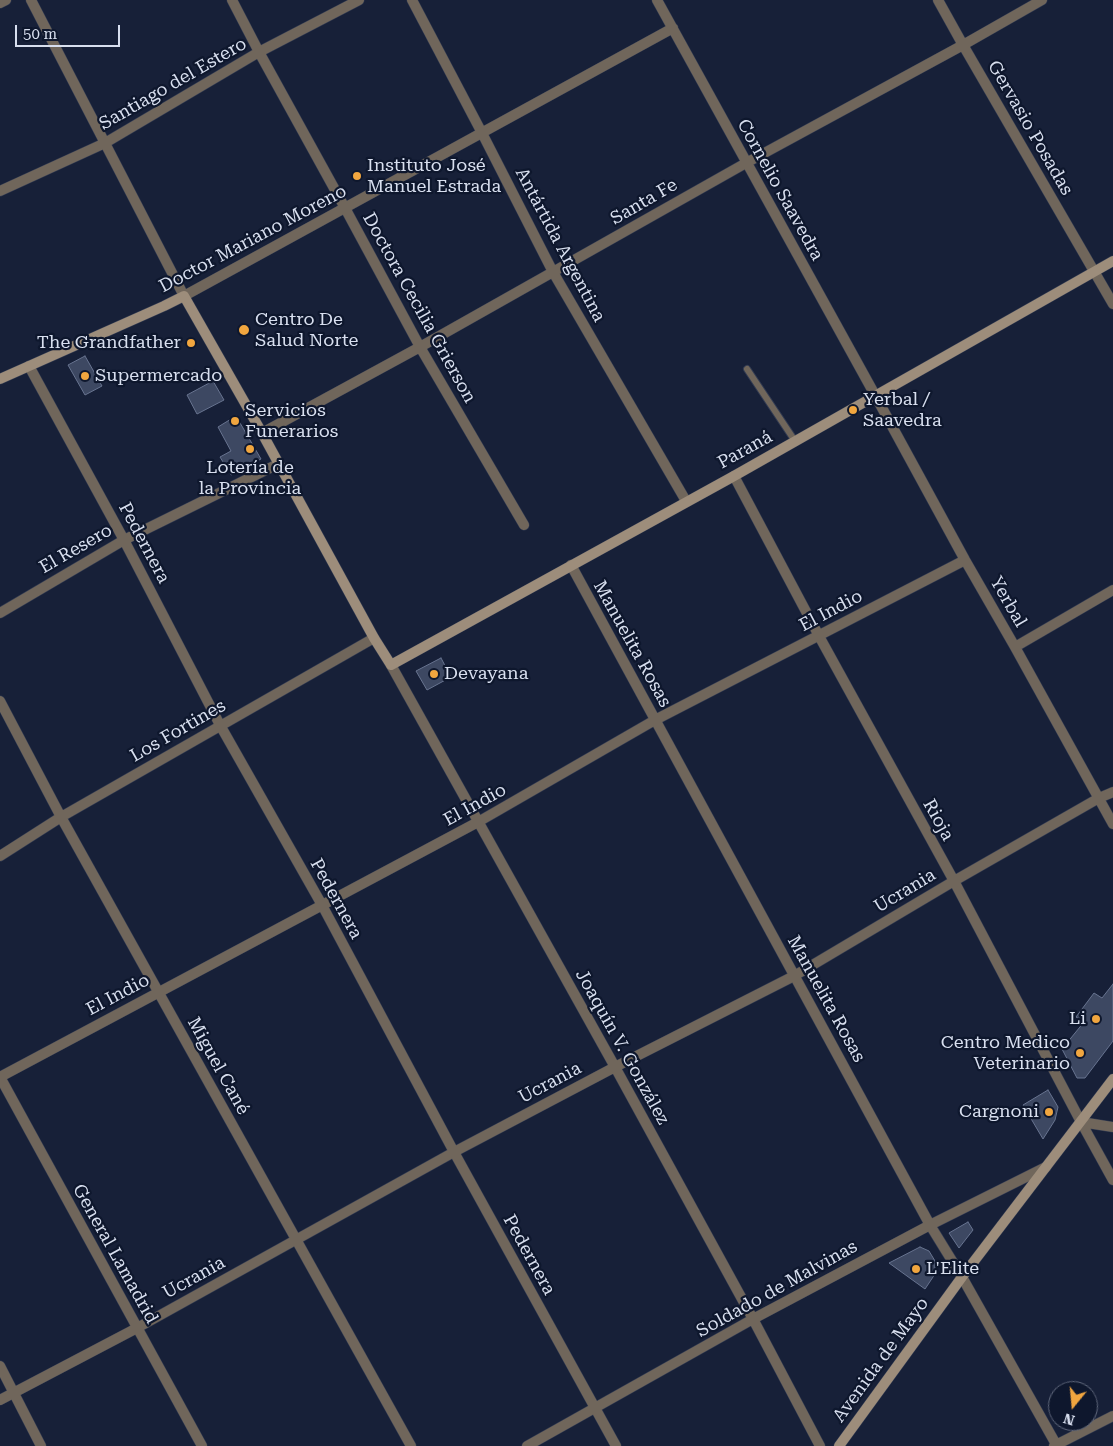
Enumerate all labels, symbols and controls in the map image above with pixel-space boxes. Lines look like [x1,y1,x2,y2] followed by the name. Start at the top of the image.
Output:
[18,15,122,47] scale bar
[23,25,57,43] text: 50 m
[95,33,251,135] street label: Santiago del Estero
[983,57,1077,199] street label: Gervasio Posadas
[732,115,828,265] street label: Cornelio Saavedra
[367,155,501,198] place label: Instituto José Manuel Estrada
[510,164,610,326] street label: Antártida Argentina
[351,170,363,182] marker: Instituto José Manuel Estrada
[607,174,681,230] street label: Santa Fe
[156,180,350,298] street label: Doctor Mariano Moreno
[358,209,480,407] street label: Doctora Cecilia Grierson
[255,309,358,352] place label: Centro De Salud Norte
[237,323,251,337] marker: Centro De Salud Norte
[37,332,181,354] place label: The Grandfather
[185,337,197,349] marker: The Grandfather
[95,365,222,387] place label: Supermercado
[79,370,91,382] marker: Supermercado
[863,389,942,432] place label: Yerbal / Saavedra
[245,400,338,442] place label: Servicios Funerarios
[847,404,859,416] marker: Yerbal / Saavedra
[229,415,241,427] marker: Servicios Funerarios
[714,426,776,474] street label: Paraná
[244,443,256,455] marker: Lotería de la Provincia
[199,457,301,499] place label: Lotería de la Provincia
[114,499,174,587] street label: Pedernera
[36,520,116,578] street label: El Resero
[985,573,1031,631] street label: Yerbal
[588,577,676,711] street label: Manuelita Rosas
[796,585,866,637] street label: El Indio
[444,663,528,685] place label: Devayana
[428,668,440,680] marker: Devayana
[126,695,230,767] street label: Los Fortines
[440,779,510,831] street label: El Indio
[918,795,958,845] street label: Rioja
[305,855,367,943] street label: Pedernera
[870,864,940,918] street label: Ucrania
[782,932,870,1066] street label: Manuelita Rosas
[570,966,674,1128] street label: Joaquín V. González
[83,969,153,1021] street label: El Indio
[1069,1008,1086,1030] place label: Li
[182,1013,254,1119] street label: Miguel Cané
[1090,1013,1102,1025] marker: Li
[941,1032,1070,1074] place label: Centro Medico Veterinario
[1074,1047,1086,1059] marker: Centro Medico Veterinario
[515,1057,585,1109] street label: Ucrania
[959,1101,1039,1123] place label: Cargnoni
[1043,1106,1055,1118] marker: Cargnoni
[68,1180,162,1328] street label: General Lamadrid
[498,1211,560,1299] street label: Pedernera
[693,1236,861,1342] street label: Soldado de Malvinas
[159,1252,229,1304] street label: Ucrania
[926,1258,979,1280] place label: L'Elite
[910,1263,922,1275] marker: L'Elite
[829,1293,933,1427] street label: Avenida de Mayo
[1048,1381,1098,1431] north arrow
[1061,1410,1076,1429] text: N

